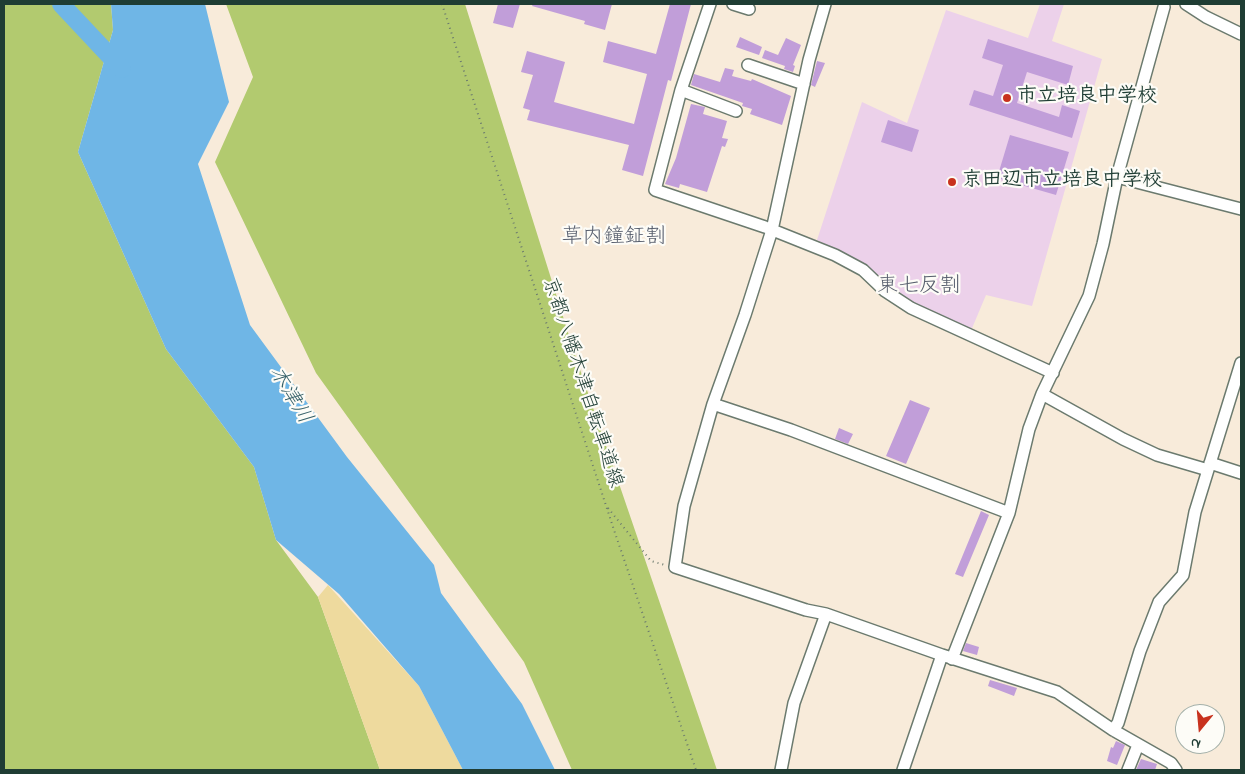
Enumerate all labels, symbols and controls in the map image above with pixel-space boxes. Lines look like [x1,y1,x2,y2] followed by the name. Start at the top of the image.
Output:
[1017,86,1157,110] place label: 市立培良中学校
[1001,92,1013,104] marker: 市立培良中学校
[962,170,1162,194] place label: 京田辺市立培良中学校
[946,176,958,188] marker: 京田辺市立培良中学校
[562,226,666,252] district label: 草内鐘鉦割
[536,275,626,491] street label: 京都八幡木津自転車道線
[877,275,961,301] district label: 東七反割
[262,363,316,429] water label: 木津川
[1175,704,1225,754] north arrow
[1188,731,1203,754] text: N

